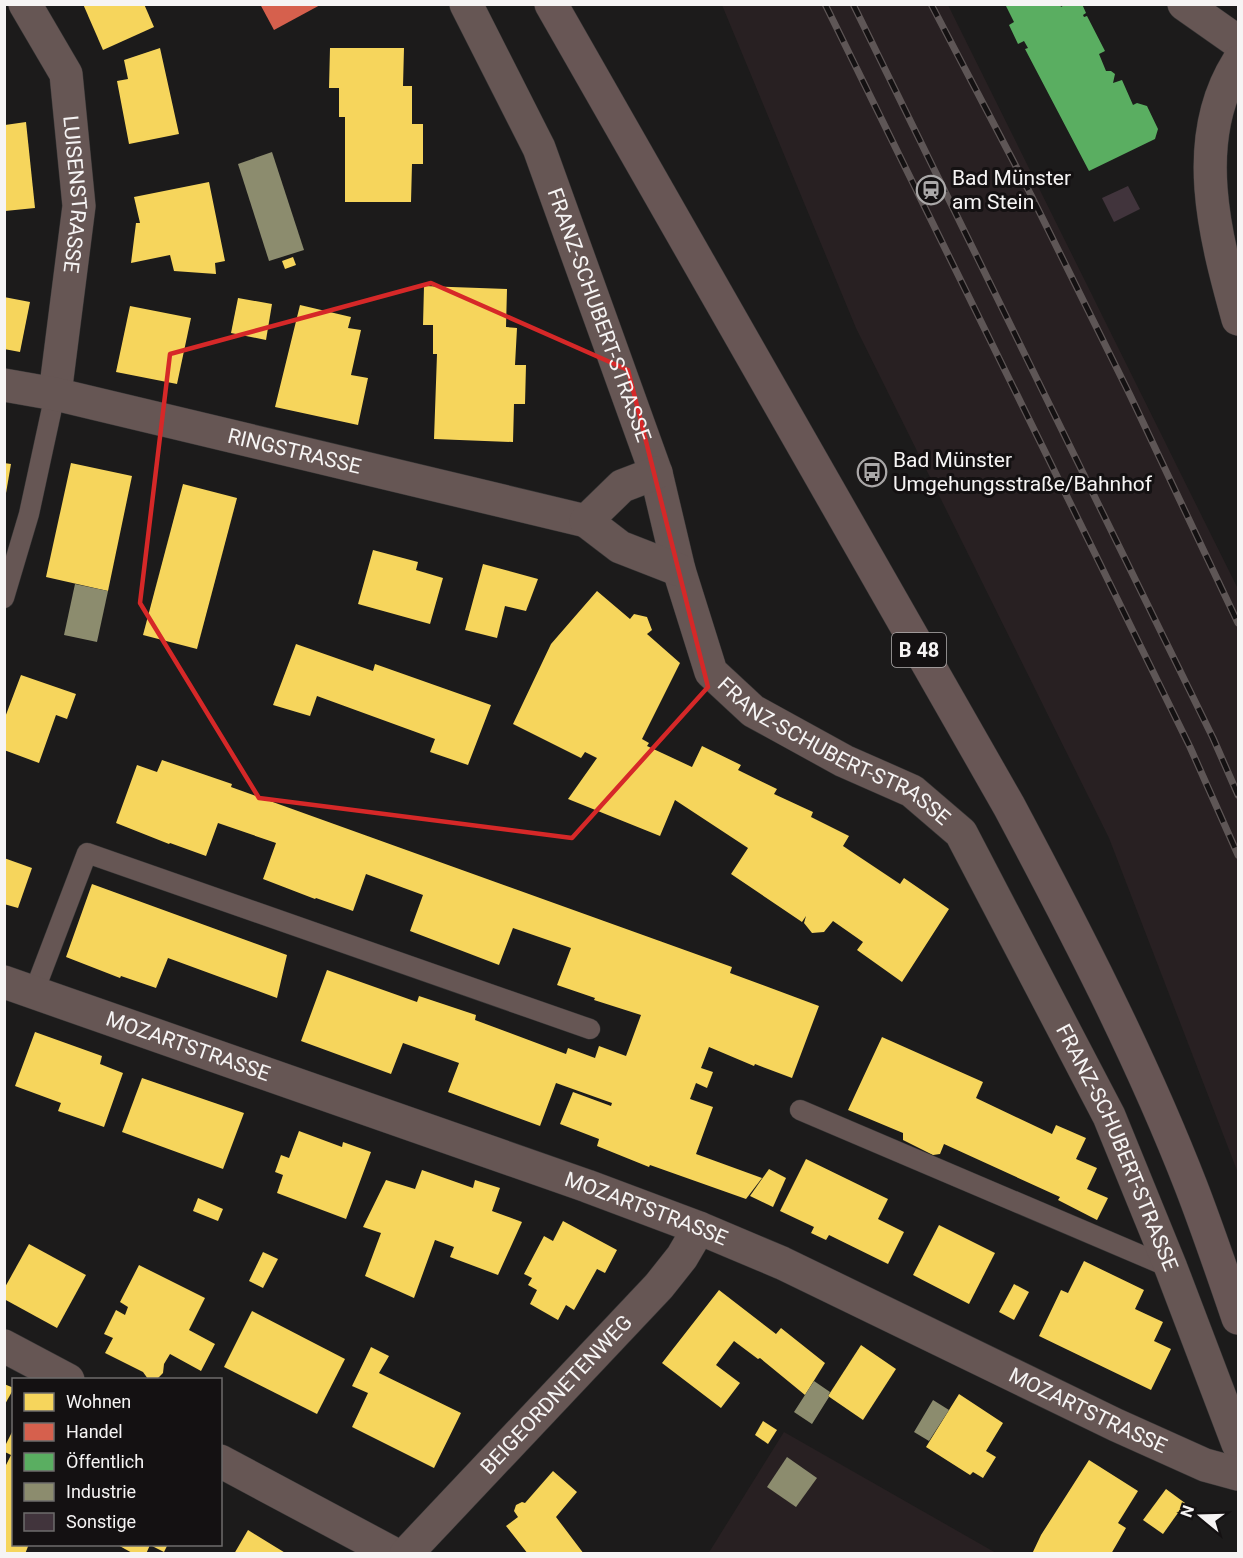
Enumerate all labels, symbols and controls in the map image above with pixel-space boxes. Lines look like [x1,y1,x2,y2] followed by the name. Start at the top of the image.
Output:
[58,114,91,274] street label: LUISENSTRASSE
[952,166,1071,214] place label: Bad Münster am Stein
[915,174,947,206] station icon: Bad Münster am Stein
[542,185,656,445] street label: FRANZ-SCHUBERT-STRASSE
[225,424,364,479] street label: RINGSTRASSE
[893,448,1153,496] place label: Bad Münster Umgehungsstraße/Bahnhof
[856,456,888,488] bus stop icon: Bad Münster Umgehungsstraße/Bahnhof
[892,633,946,667] road number: B 48
[713,672,955,830] street label: FRANZ-SCHUBERT-STRASSE
[103,1007,273,1086] street label: MOZARTSTRASSE
[1051,1020,1183,1274] street label: FRANZ-SCHUBERT-STRASSE
[562,1167,731,1251] street label: MOZARTSTRASSE
[476,1310,637,1479] street label: BEIGEORDNETENWEG
[1005,1363,1171,1458] street label: MOZARTSTRASSE
[12,1378,222,1546] legend
[66,1391,131,1412] text: Wohnen
[66,1421,123,1442] text: Handel
[66,1451,144,1472] text: Öffentlich
[66,1481,136,1502] text: Industrie
[1171,1486,1231,1546] north arrow
[1176,1503,1198,1520] text: N
[66,1511,136,1532] text: Sonstige

